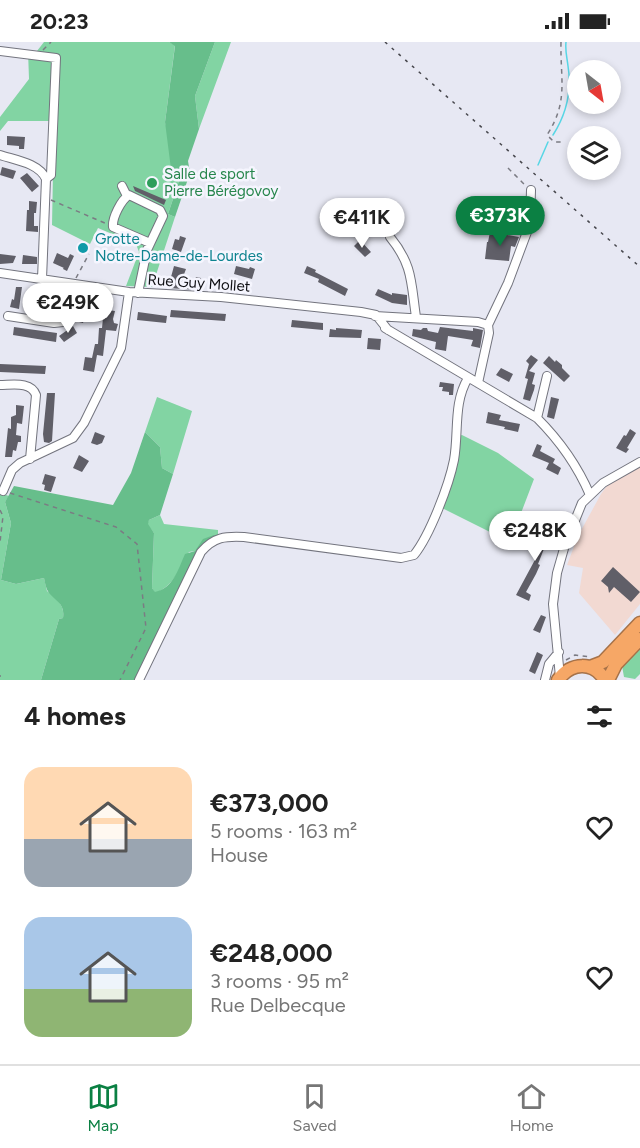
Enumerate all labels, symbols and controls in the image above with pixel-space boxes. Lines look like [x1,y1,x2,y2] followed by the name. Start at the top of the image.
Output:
[30,8,89,35] text: 20:23
[567,60,621,114] north arrow
[567,60,621,180] map controls
[567,126,621,180] button: layers
[164,165,278,200] place label: Salle de sport Pierre Bérégovoy
[145,176,159,190] marker: Salle de sport Pierre Bérégovoy
[458,196,542,247] pin: €373K
[320,198,404,249] pin: €411K
[470,203,530,227] text: €373K
[334,205,390,229] text: €411K
[95,230,263,265] place label: Grotte Notre-Dame-de-Lourdes
[76,241,90,255] marker: Grotte Notre-Dame-de-Lourdes
[147,270,251,296] street label: Rue Guy Mollet
[26,283,110,334] pin: €249K
[36,290,100,314] text: €249K
[493,511,577,562] pin: €248K
[503,518,567,542] text: €248K
[24,700,126,732] text: 4 homes
[583,700,616,733] icon: filters
[210,787,329,819] text: €373,000
[72,791,144,863] icon: home
[583,811,616,844] icon: heart
[210,819,357,843] text: 5 rooms · 163 m²
[210,843,268,867] text: House
[210,937,333,969] text: €248,000
[72,941,144,1013] icon: home
[583,961,616,994] icon: heart
[210,969,349,993] text: 3 rooms · 95 m²
[210,993,346,1017] text: Rue Delbecque
[87,1080,120,1135] tab: Map
[293,1080,337,1135] tab: Saved
[510,1080,553,1135] tab: Home

